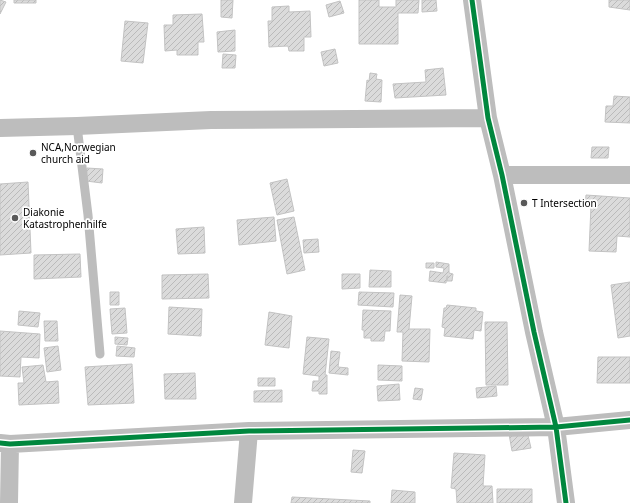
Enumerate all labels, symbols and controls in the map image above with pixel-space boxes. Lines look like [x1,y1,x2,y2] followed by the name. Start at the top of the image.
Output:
[41,140,116,166] place label: NCA,Norwegian church aid
[28,148,38,158] marker: NCA,Norwegian church aid
[532,196,597,210] place label: T Intersection
[519,198,529,208] marker: T Intersection
[23,205,107,231] place label: Diakonie Katastrophenhilfe
[10,213,20,223] marker: Diakonie Katastrophenhilfe

